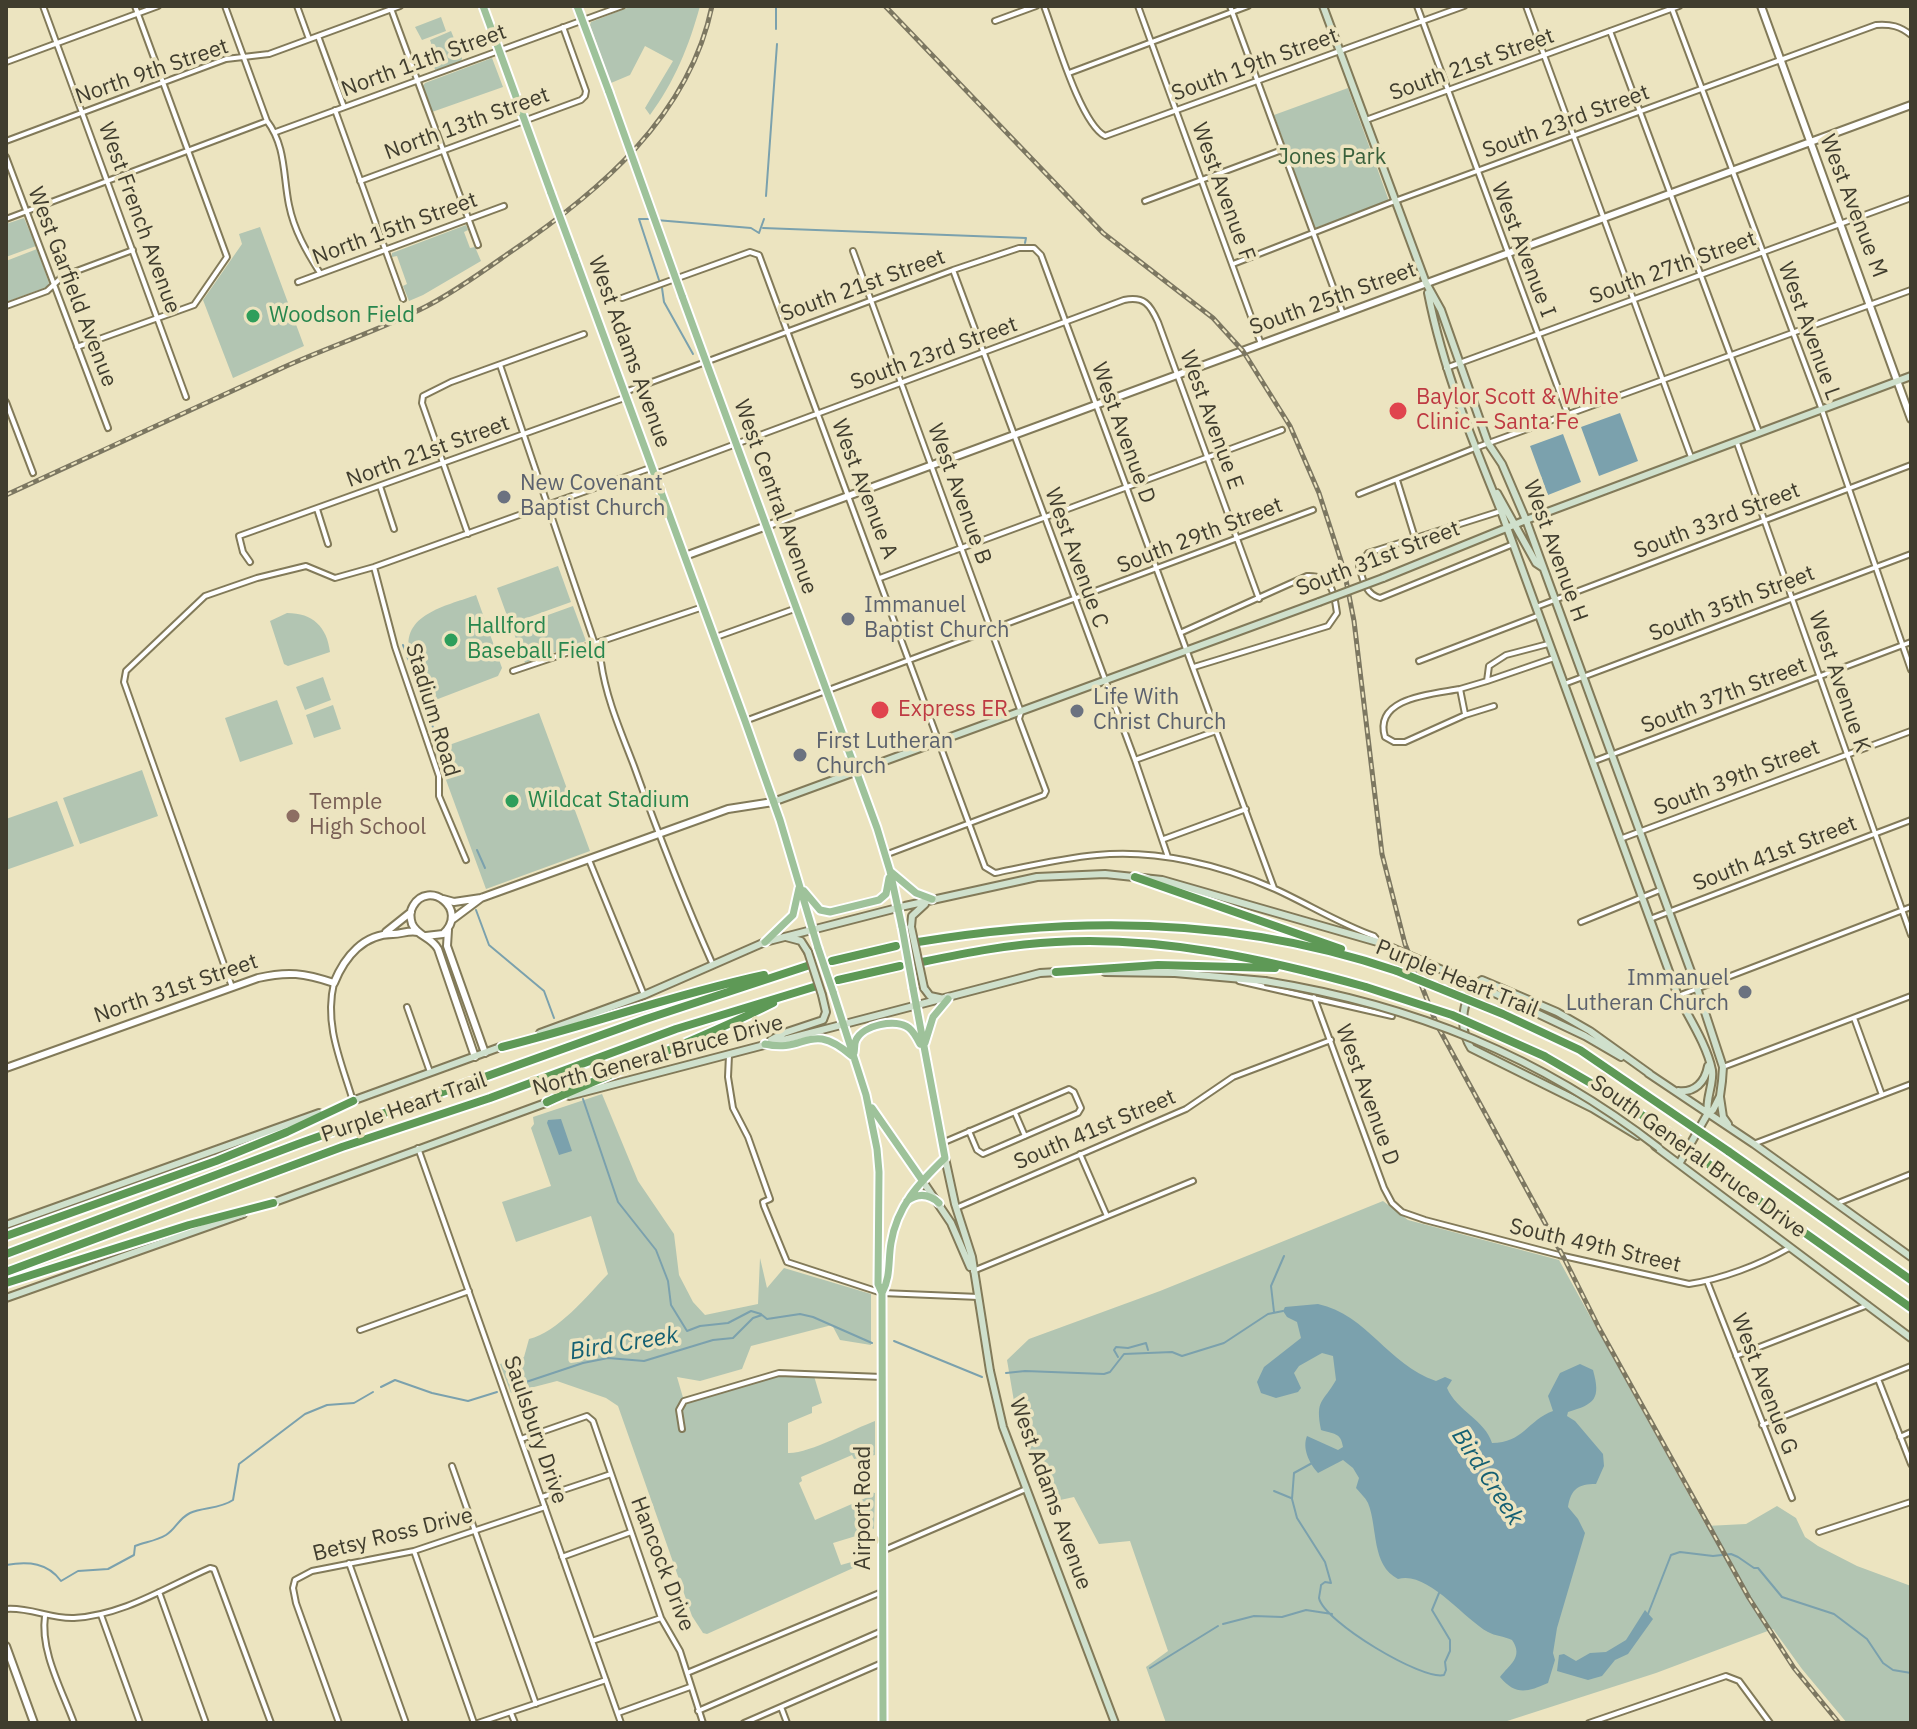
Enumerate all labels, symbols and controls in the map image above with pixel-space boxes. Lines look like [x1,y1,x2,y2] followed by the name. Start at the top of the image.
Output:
[338,19,510,103] street label: North 11th Street
[1168,23,1342,107] street label: South 19th Street
[1386,23,1558,107] street label: South 21st Street
[72,33,232,111] street label: North 9th Street
[1479,80,1653,164] street label: South 23rd Street
[381,82,553,166] street label: North 13th Street
[92,119,186,317] street label: West French Avenue
[1186,119,1260,265] street label: West Avenue F
[1814,131,1892,281] street label: West Avenue M
[1278,145,1386,171] park label: Jones Park
[1485,179,1561,321] street label: West Avenue I
[22,183,122,391] street label: West Garfield Avenue
[309,187,481,271] street label: North 15th Street
[1586,226,1760,310] street label: South 27th Street
[777,244,949,328] street label: South 21st Street
[582,253,676,451] street label: West Adams Avenue
[1246,257,1420,341] street label: South 25th Street
[1772,259,1846,403] street label: West Avenue L
[269,303,415,329] place label: Woodson Field
[244,307,262,325] marker: Woodson Field
[847,312,1021,396] street label: South 23rd Street
[1174,347,1248,493] street label: West Avenue E
[1085,359,1161,507] street label: West Avenue D
[1416,385,1619,436] place label: Baylor Scott & White Clinic – Santa Fe
[728,396,822,598] street label: West Central Avenue
[1387,400,1409,422] marker: Baylor Scott & White Clinic – Santa Fe
[343,410,513,494] street label: North 21st Street
[825,415,903,563] street label: West Avenue A
[921,420,997,568] street label: West Avenue B
[520,471,666,522] place label: New Covenant Baptist Church
[1517,476,1593,626] street label: West Avenue H
[1630,477,1804,565] street label: South 33rd Street
[1038,484,1114,632] street label: West Avenue C
[495,488,513,506] marker: New Covenant Baptist Church
[1114,492,1286,580] street label: South 29th Street
[1292,516,1464,602] street label: South 31st Street
[1646,560,1818,648] street label: South 35th Street
[864,593,1010,644] place label: Immanuel Baptist Church
[1803,608,1875,756] street label: West Avenue K
[839,610,857,628] marker: Immanuel Baptist Church
[467,614,606,666] place label: Hallford Baseball Field
[442,631,460,649] marker: Hallford Baseball Field
[399,640,465,780] street label: Stadium Road
[1638,652,1810,740] street label: South 37th Street
[1093,685,1226,736] place label: Life With Christ Church
[898,697,1008,723] place label: Express ER
[869,699,891,721] marker: Express ER
[1068,702,1086,720] marker: Life With Christ Church
[816,729,953,780] place label: First Lutheran Church
[1651,734,1823,822] street label: South 39th Street
[791,746,809,764] marker: First Lutheran Church
[528,788,690,814] place label: Wildcat Stadium
[309,790,426,842] place label: Temple High School
[503,792,521,810] marker: Wildcat Stadium
[284,807,302,825] marker: Temple High School
[1689,811,1861,897] street label: South 41st Street
[1372,934,1542,1024] street label: Purple Heart Trail
[91,949,261,1029] street label: North 31st Street
[1566,966,1729,1018] place label: Immanuel Lutheran Church
[1736,983,1754,1001] marker: Immanuel Lutheran Church
[530,1010,786,1102] street label: North General Bruce Drive
[1329,1021,1405,1169] street label: West Avenue D
[318,1067,490,1149] street label: Purple Heart Trail
[1585,1070,1811,1244] street label: South General Bruce Drive
[1010,1084,1180,1176] street label: South 41st Street
[1507,1213,1683,1279] street label: South 49th Street
[1725,1310,1803,1458] street label: West Avenue G
[568,1321,680,1367] water label: Bird Creek
[497,1353,573,1507] street label: Saulsbury Drive
[1003,1395,1097,1593] street label: West Adams Avenue
[1445,1423,1529,1531] water label: Bird Creek
[851,1446,877,1570] street label: Airport Road
[624,1493,700,1635] street label: Hancock Drive
[310,1502,476,1568] street label: Betsy Ross Drive

